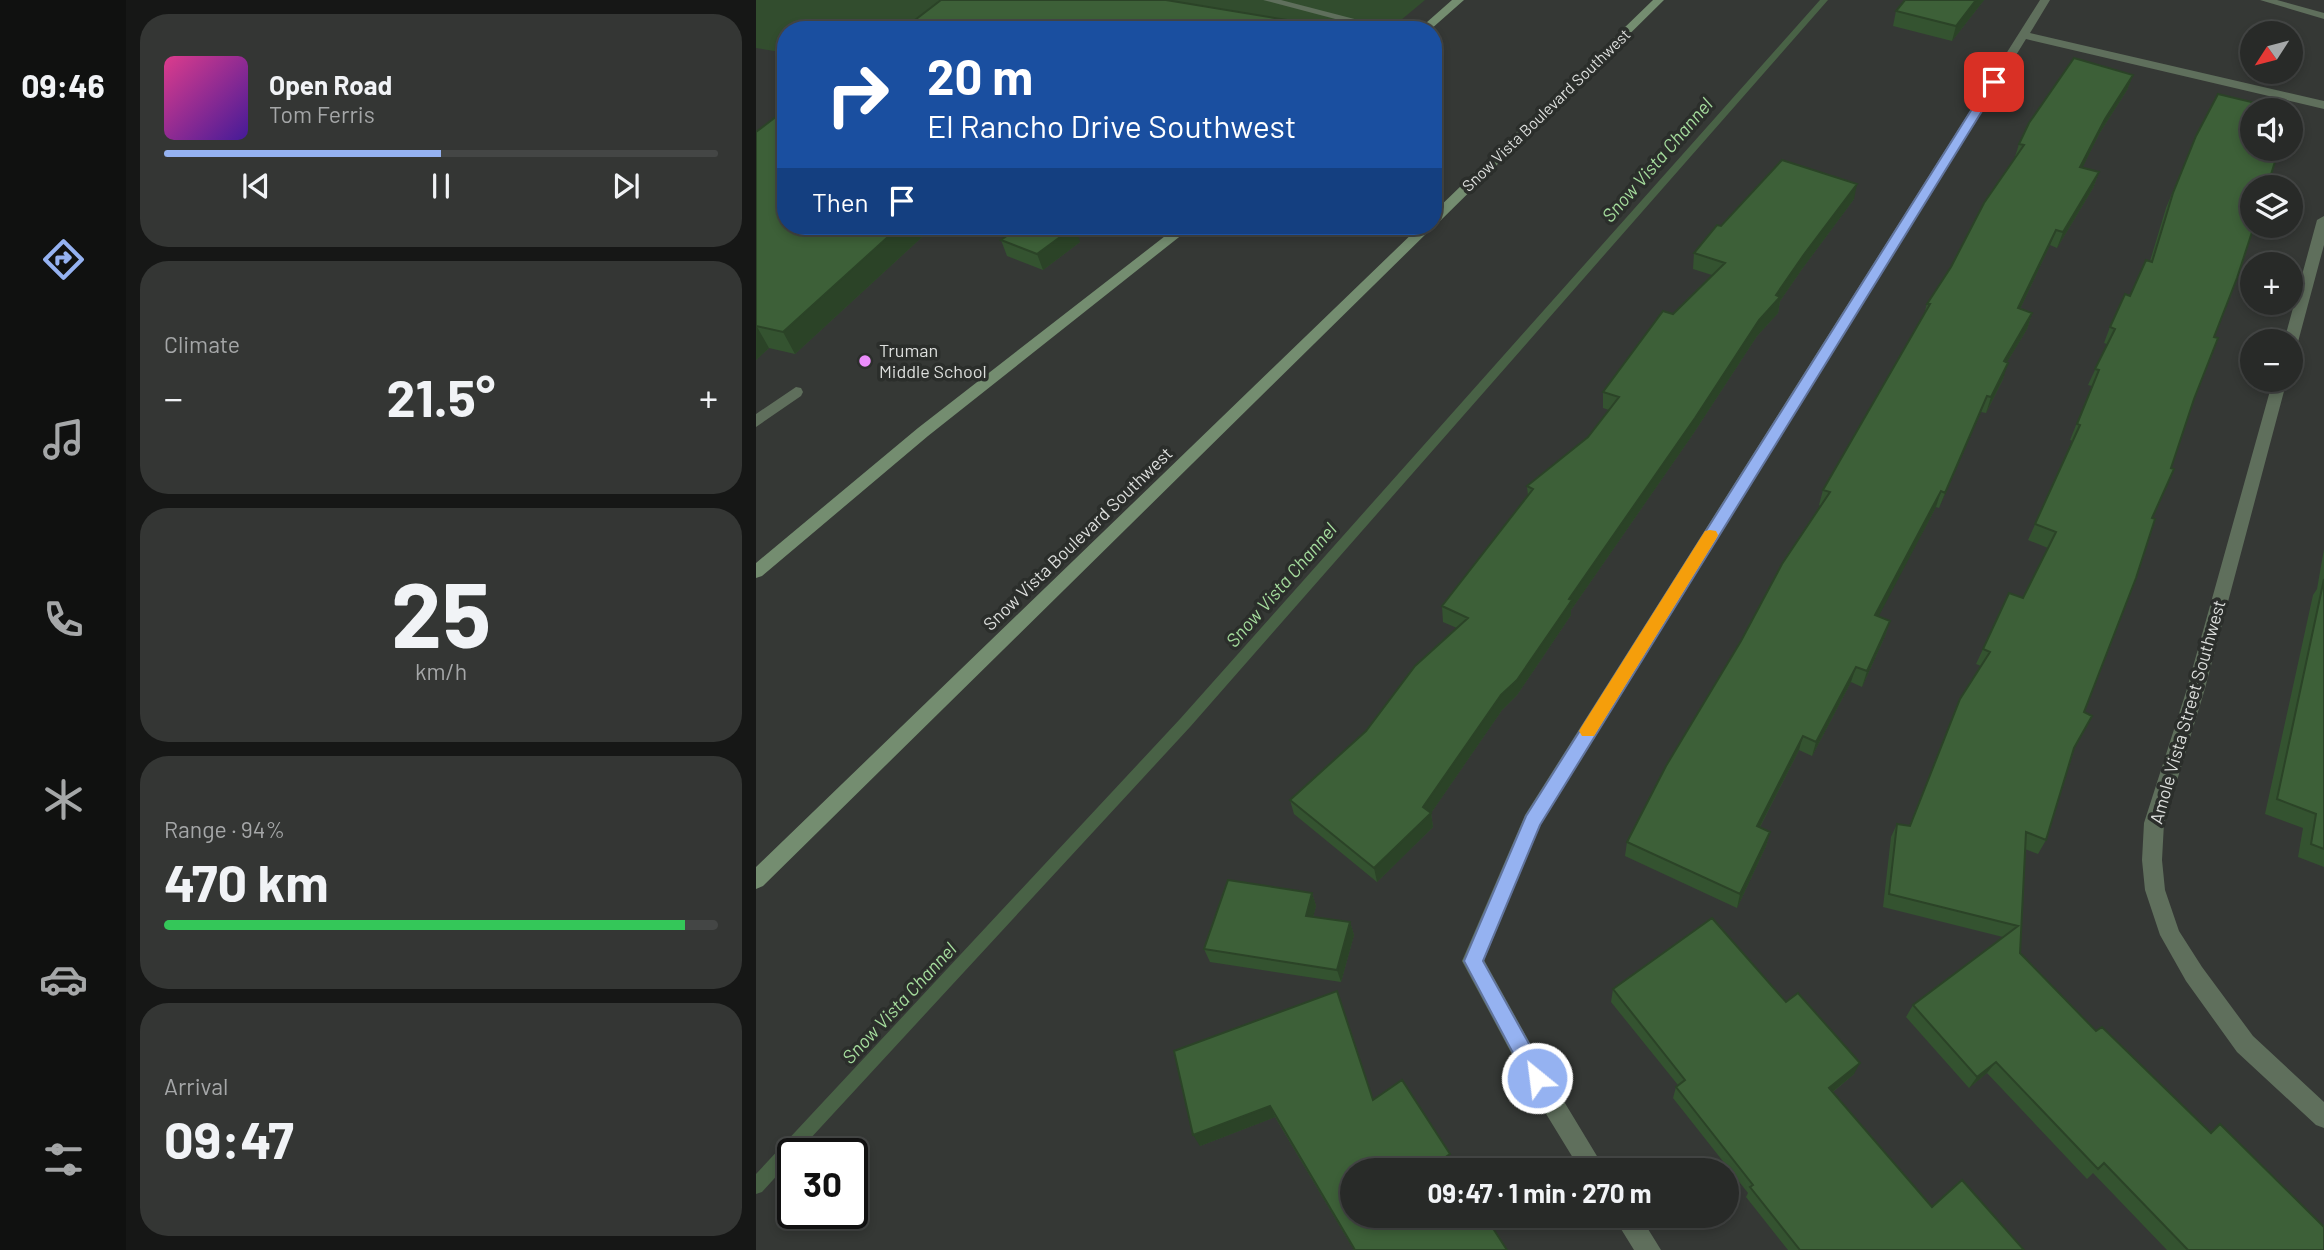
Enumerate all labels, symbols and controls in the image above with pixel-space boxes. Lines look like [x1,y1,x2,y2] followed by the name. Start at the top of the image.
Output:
[2240,21,2303,84] north arrow
[2240,21,2303,392] map controls
[1458,24,1634,195] street label: Snow Vista Boulevard Southwest
[927,46,1033,105] text: 20 m
[812,49,903,140] icon: right
[1964,52,2024,112] pin
[1975,63,2013,101] icon: arrive
[21,66,105,104] text: 09:46
[269,69,392,100] text: Open Road
[1596,92,1717,226] water label: Snow Vista Channel
[2240,98,2303,161] button: sound
[269,100,375,128] text: Tom Ferris
[927,106,1296,144] text: El Rancho Drive Southwest
[237,167,275,205] icon: previous
[422,167,460,205] icon: pause
[607,167,645,205] icon: next
[2240,175,2303,238] button: layers
[883,182,921,220] icon: arrive
[812,186,869,217] text: Then
[39,235,88,284] icon: directions
[2240,252,2303,315] button: +
[2240,329,2303,392] button: −
[164,330,240,358] text: Climate
[879,339,987,382] place label: Truman Middle School
[857,353,873,369] marker: Truman Middle School
[387,365,495,427] text: 21.5°
[164,374,183,420] text: −
[699,374,718,420] text: +
[39,415,88,464] icon: music
[978,442,1176,635] street label: Snow Vista Boulevard Southwest
[1220,517,1341,651] water label: Snow Vista Channel
[391,557,491,666] text: 25
[39,595,88,644] icon: phone
[2144,597,2230,826] street label: Amole Vista Street Southwest
[415,657,467,685] text: km/h
[39,775,88,824] icon: climate
[164,815,285,843] text: Range · 94%
[164,850,329,912] text: 470 km
[837,937,961,1068] water label: Snow Vista Channel
[39,955,88,1004] icon: car
[1500,1041,1574,1115] position arrow
[164,1072,228,1100] text: Arrival
[164,1107,294,1169] text: 09:47
[39,1135,88,1184] icon: filters
[777,1138,868,1229] speed limit sign: 30
[1427,1177,1652,1208] text: 09:47 · 1 min · 270 m

